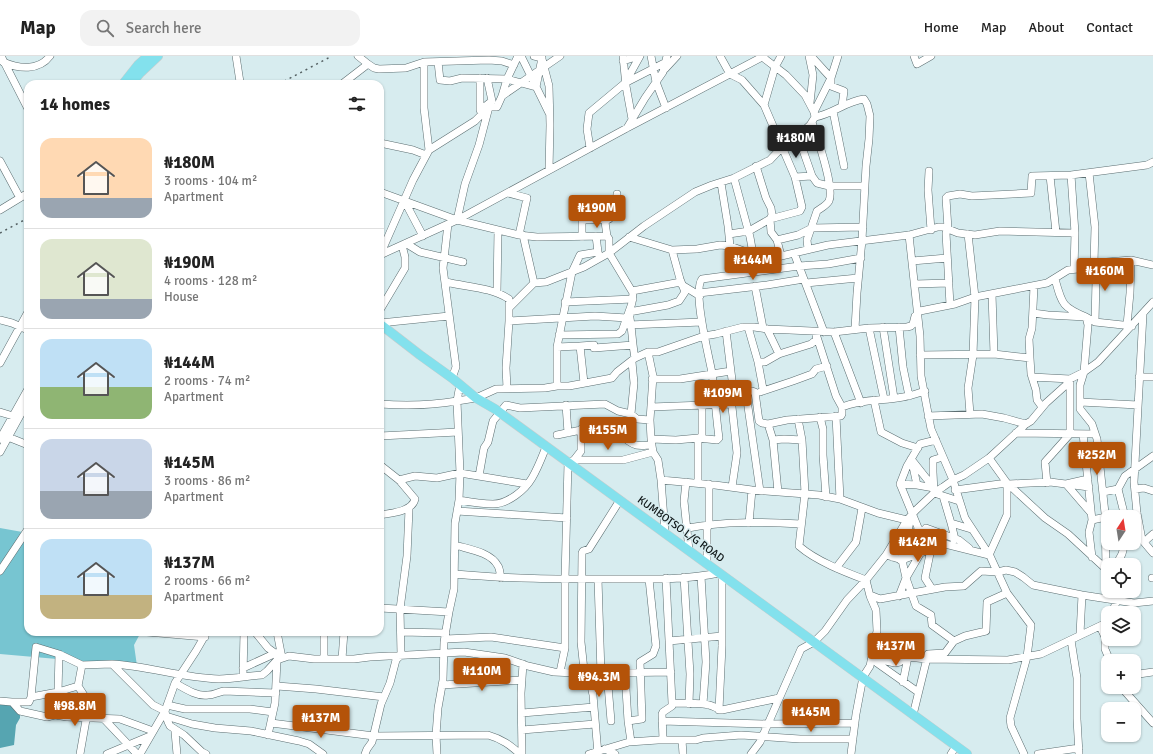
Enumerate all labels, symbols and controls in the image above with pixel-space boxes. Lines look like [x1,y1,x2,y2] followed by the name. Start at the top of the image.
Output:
[80,10,360,46] search box
[20,16,56,40] text: Map
[94,17,116,39] icon: search
[126,19,201,37] text: Search here
[924,19,959,36] text: Home
[981,19,1006,36] text: Map
[1028,19,1064,36] text: About
[1086,19,1133,36] text: Contact
[346,93,368,115] icon: filters
[40,94,110,115] text: 14 homes
[768,125,824,159] pin: ₦180M
[777,130,815,146] text: ₦180M
[164,152,215,173] text: ₦180M
[72,154,120,202] icon: home
[164,173,257,189] text: 3 rooms · 104 m²
[164,189,224,205] text: Apartment
[569,195,625,229] pin: ₦190M
[578,200,616,216] text: ₦190M
[725,247,781,281] pin: ₦144M
[164,252,215,273] text: ₦190M
[734,252,772,268] text: ₦144M
[72,255,120,303] icon: home
[1077,258,1133,292] pin: ₦160M
[1086,263,1124,279] text: ₦160M
[164,273,257,289] text: 4 rooms · 128 m²
[164,289,199,305] text: House
[164,352,215,373] text: ₦144M
[72,355,120,403] icon: home
[164,373,250,389] text: 2 rooms · 74 m²
[695,380,751,414] pin: ₦109M
[704,385,742,401] text: ₦109M
[164,389,224,405] text: Apartment
[580,417,636,451] pin: ₦155M
[589,422,627,438] text: ₦155M
[1069,442,1125,476] pin: ₦252M
[1078,447,1116,463] text: ₦252M
[164,452,215,473] text: ₦145M
[72,455,120,503] icon: home
[164,473,250,489] text: 3 rooms · 86 m²
[164,489,224,505] text: Apartment
[635,493,727,565] street label: KUMBOTSO L/G ROAD
[1101,510,1141,550] north arrow
[1101,510,1141,742] map controls
[890,529,946,563] pin: ₦142M
[899,534,937,550] text: ₦142M
[164,552,215,573] text: ₦137M
[72,555,120,603] icon: home
[1101,558,1141,598] button: locate
[164,573,250,589] text: 2 rooms · 66 m²
[164,589,224,605] text: Apartment
[1101,606,1141,646] button: layers
[868,633,924,667] pin: ₦137M
[877,638,915,654] text: ₦137M
[1101,654,1141,694] button: +
[454,658,510,692] pin: ₦110M
[463,663,501,679] text: ₦110M
[566,664,632,698] pin: ₦94.3M
[578,669,620,685] text: ₦94.3M
[42,693,108,727] pin: ₦98.8M
[54,698,96,714] text: ₦98.8M
[783,699,839,733] pin: ₦145M
[1101,702,1141,742] button: −
[792,704,830,720] text: ₦145M
[293,705,349,739] pin: ₦137M
[302,710,340,726] text: ₦137M

